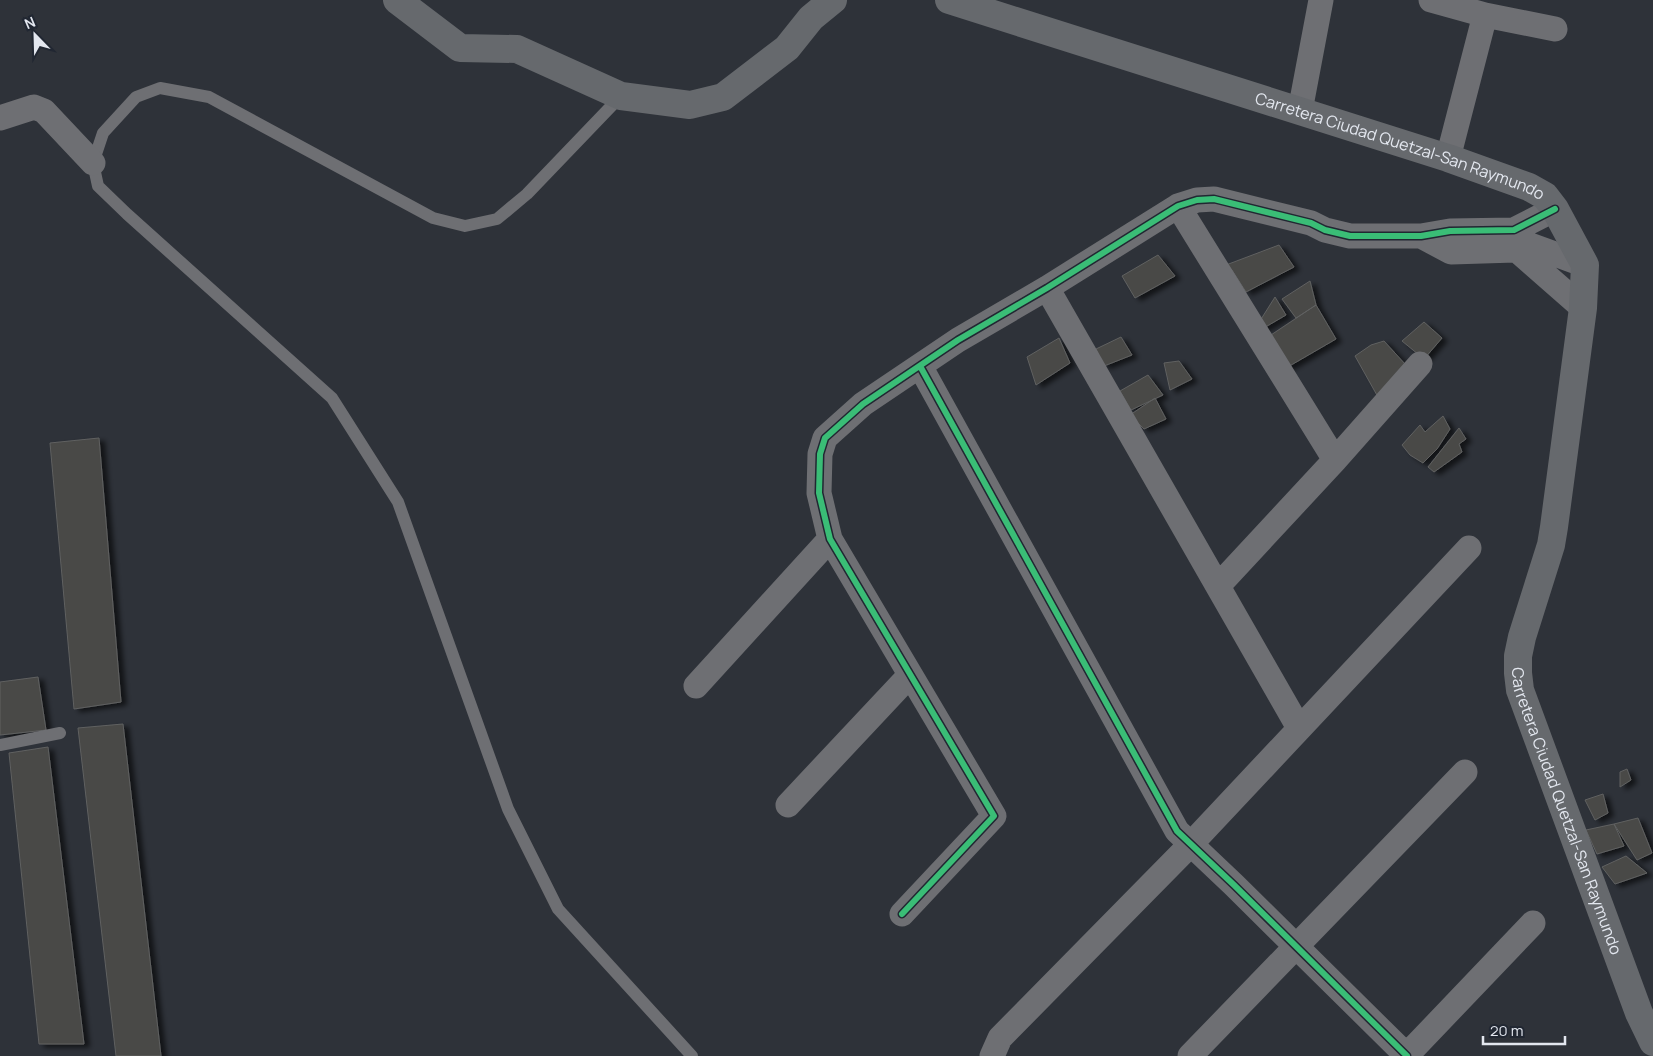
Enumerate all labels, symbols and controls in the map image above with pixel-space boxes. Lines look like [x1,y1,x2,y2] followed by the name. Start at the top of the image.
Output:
[10,10,60,60] north arrow
[21,12,38,33] text: N
[1253,87,1549,205] street label: Carretera Ciudad Quetzal-San Raymundo
[1507,667,1627,958] street label: Carretera Ciudad Quetzal-San Raymundo
[1483,1014,1566,1046] scale bar
[1490,1020,1523,1041] text: 20 m

